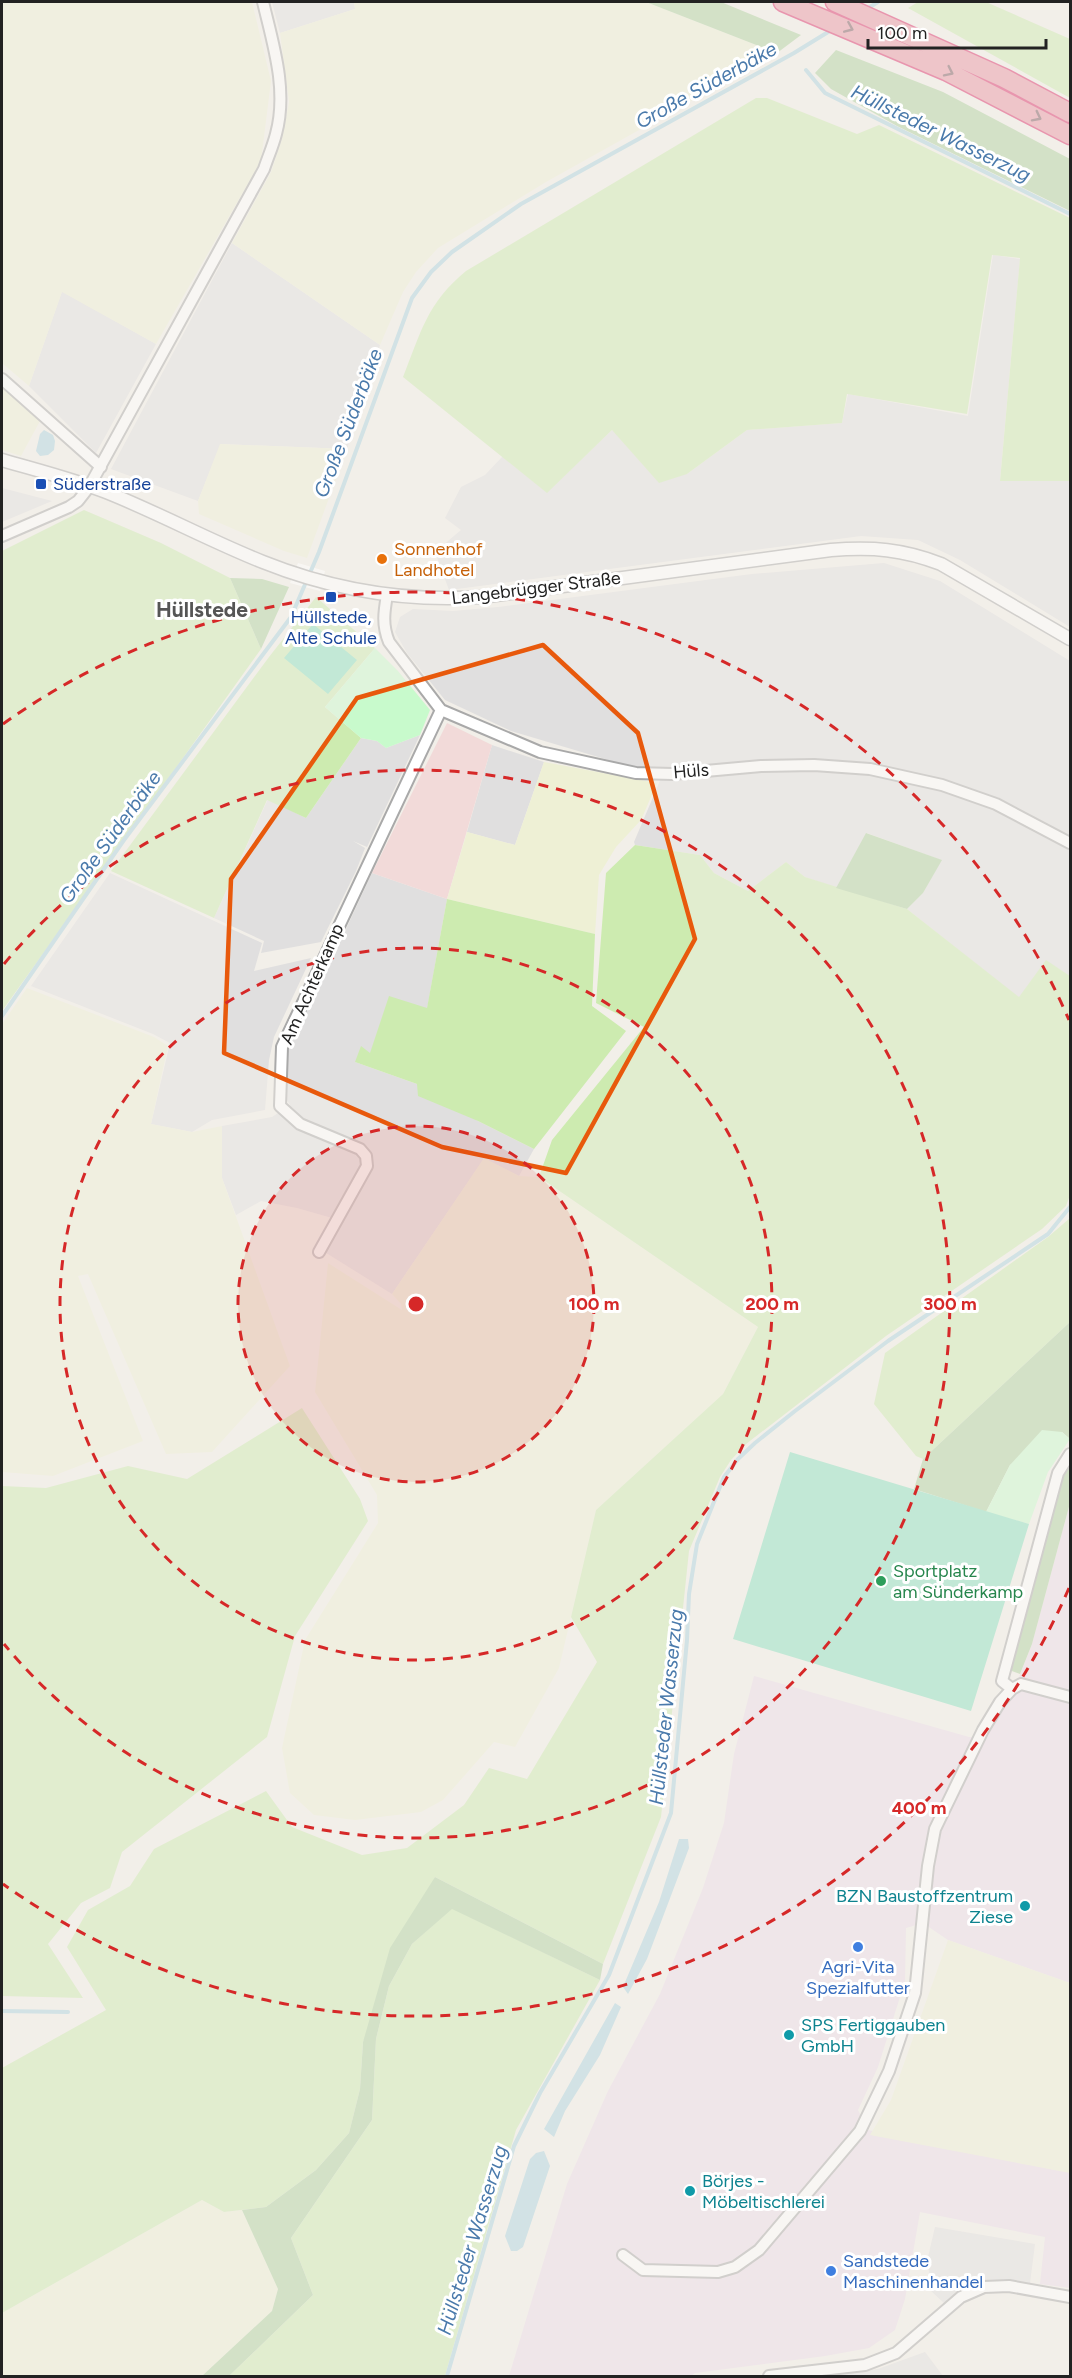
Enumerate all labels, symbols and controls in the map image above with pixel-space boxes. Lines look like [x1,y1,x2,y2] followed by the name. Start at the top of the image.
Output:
[868,12,1046,50] scale bar
[842,21,853,33] one-way arrow
[877,22,927,44] text: 100 m
[631,36,781,134] water label: Große Süderbäke
[942,65,953,77] one-way arrow
[847,79,1035,187] water label: Hüllsteder Wasserzug
[1030,110,1041,121] one-way arrow
[309,345,387,501] water label: Große Süderbäke
[53,473,151,495] place label: Süderstraße
[34,477,48,491] marker: Süderstraße
[394,538,483,581] place label: Sonnenhof Landhotel
[375,552,389,566] marker: Sonnenhof Landhotel
[450,567,622,609] street label: Langebrügger Straße
[324,590,338,604] marker: Hüllstede, Alte Schule
[156,597,248,622] district label: Hüllstede
[285,606,377,649] place label: Hüllstede, Alte Schule
[672,758,710,784] street label: Hüls
[54,766,166,908] water label: Große Süderbäke
[275,920,349,1048] street label: Am Achterkamp
[569,1293,619,1315] text: 100 m
[745,1293,799,1315] text: 200 m
[923,1293,977,1315] text: 300 m
[406,1294,426,1314] centre of rings
[893,1560,1023,1603] place label: Sportplatz am Sünderkamp
[874,1574,888,1588] marker: Sportplatz am Sünderkamp
[644,1608,688,1806] water label: Hüllsteder Wasserzug
[892,1797,946,1819] text: 400 m
[836,1885,1013,1928] place label: BZN Baustoffzentrum Ziese
[1018,1899,1032,1913] marker: BZN Baustoffzentrum Ziese
[851,1940,865,1954] marker: Agri-Vita Spezialfutter
[806,1956,910,1999] place label: Agri-Vita Spezialfutter
[801,2014,945,2057] place label: SPS Fertiggauben GmbH
[782,2028,796,2042] marker: SPS Fertiggauben GmbH
[432,2142,512,2338] water label: Hüllsteder Wasserzug
[702,2170,825,2213] place label: Börjes - Möbeltischlerei
[683,2184,697,2198] marker: Börjes - Möbeltischlerei
[843,2250,983,2293] place label: Sandstede Maschinenhandel
[824,2264,838,2278] marker: Sandstede Maschinenhandel

